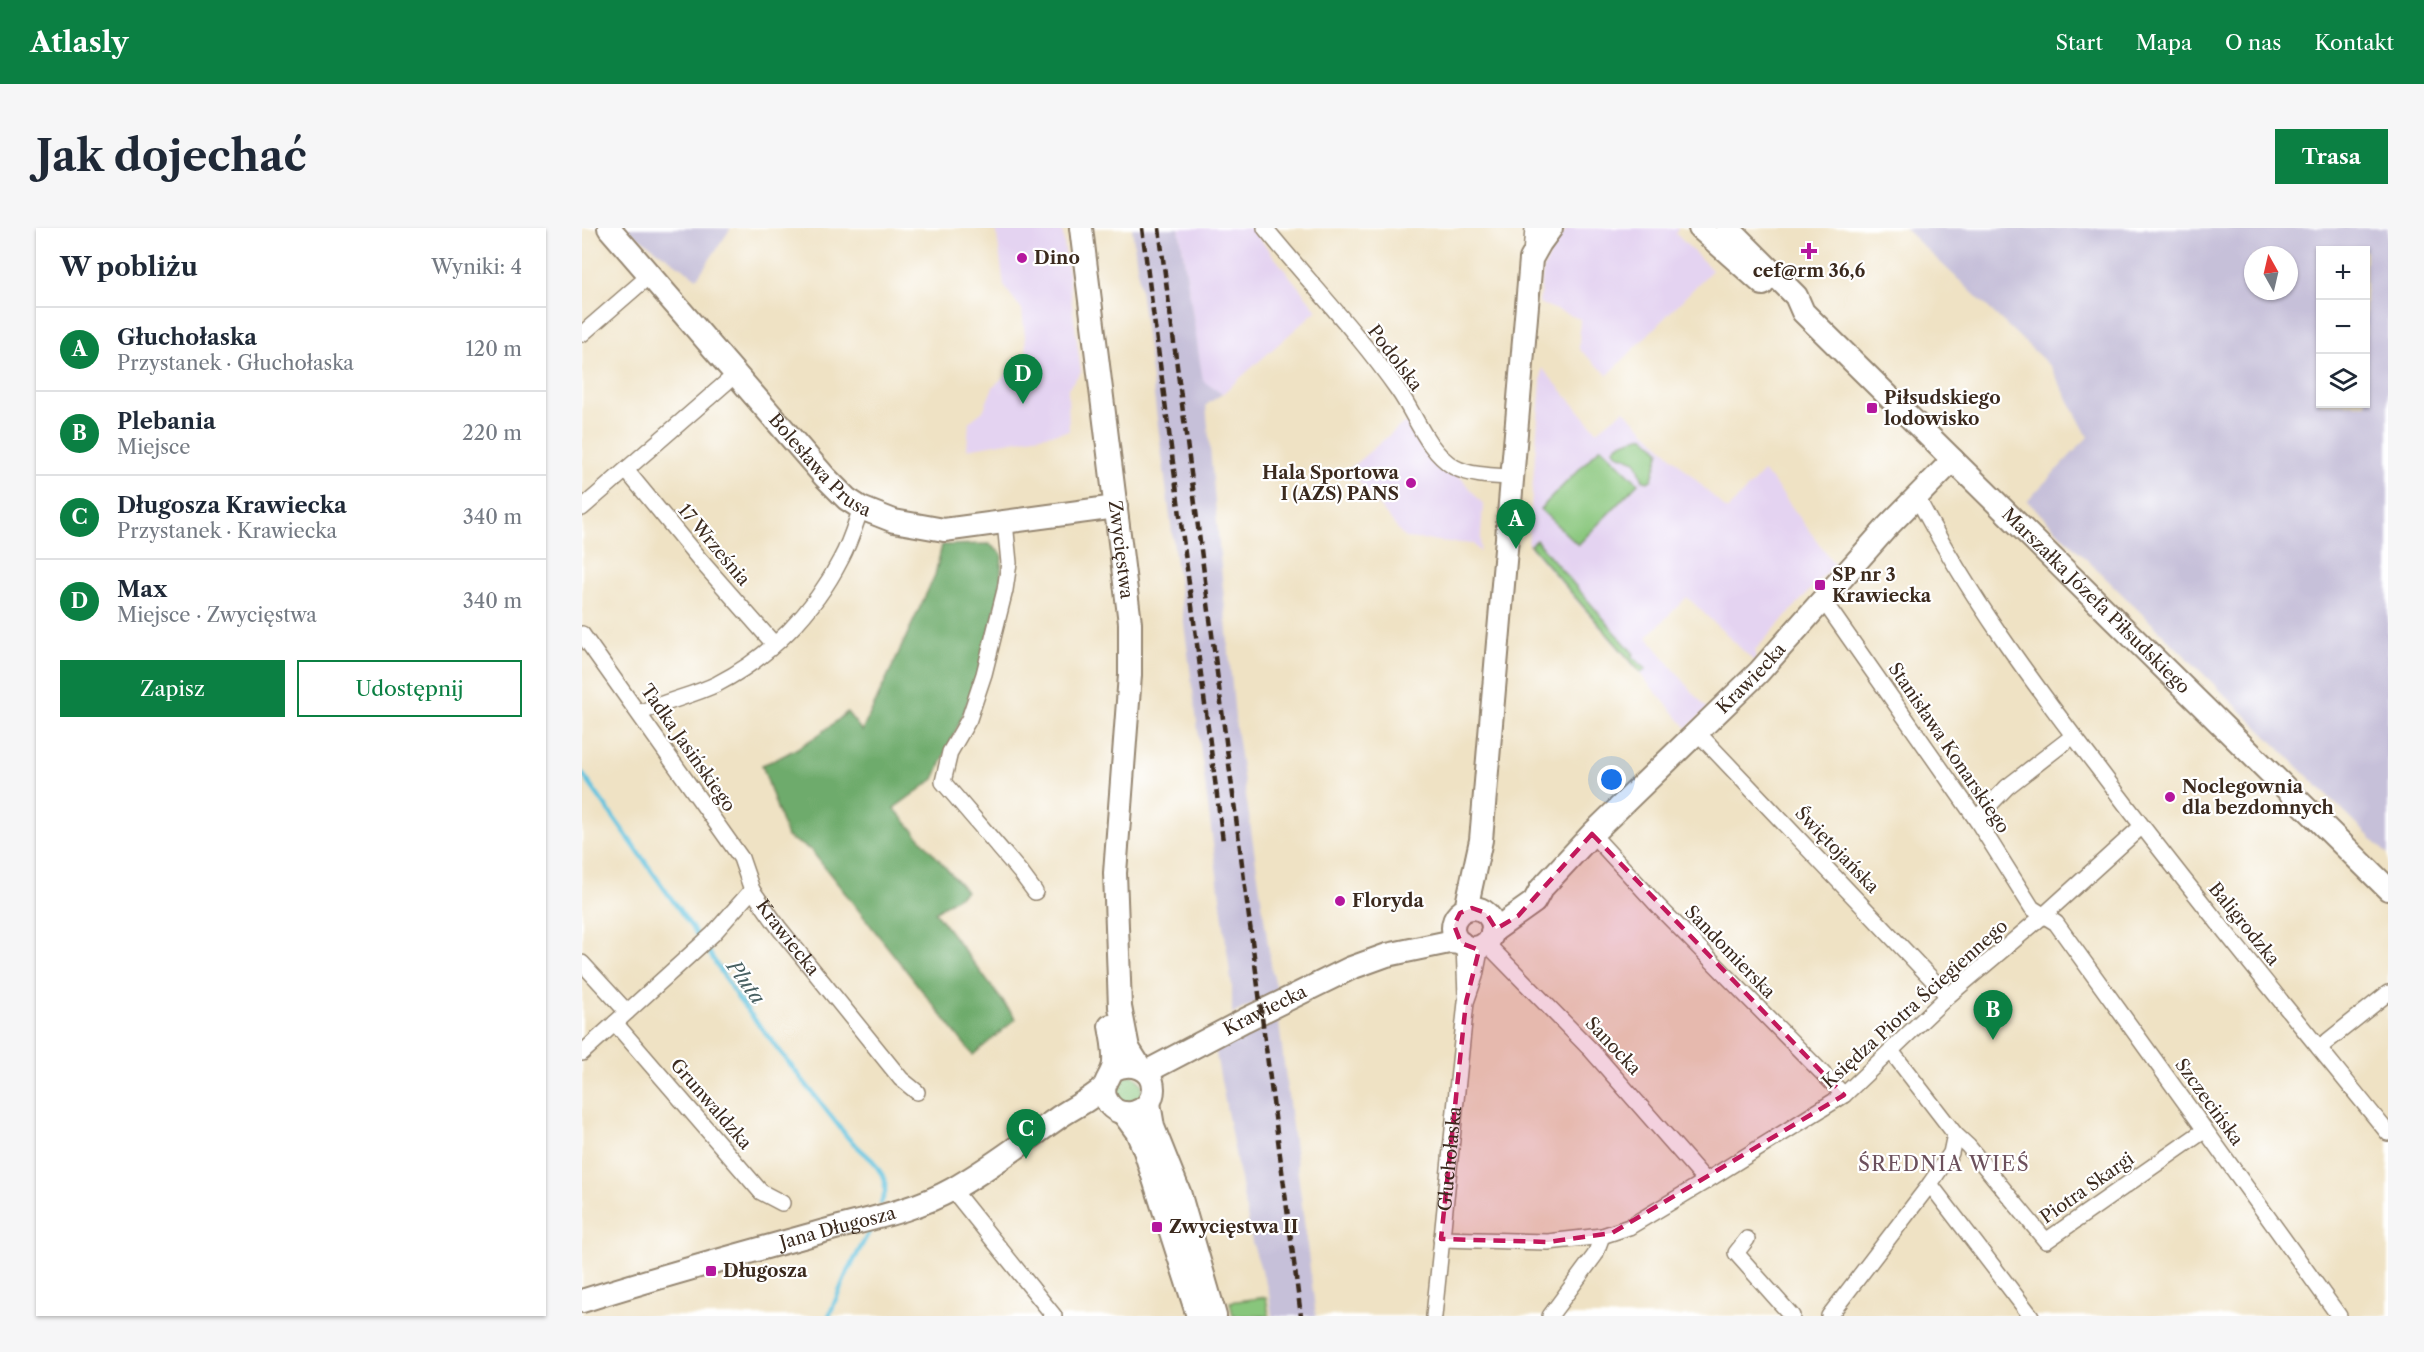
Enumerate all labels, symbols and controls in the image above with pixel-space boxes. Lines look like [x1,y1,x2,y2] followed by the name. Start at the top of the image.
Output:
[30,25,129,59] text: Atlasly
[2055,30,2103,55] text: Start
[2136,30,2192,55] text: Mapa
[2225,30,2281,55] text: O nas
[2314,30,2394,55] text: Kontakt
[2275,129,2388,184] button: Trasa
[36,130,307,182] text: Jak dojechać
[1802,244,1816,258] marker: cef@rm 36,6
[2244,246,2298,300] north arrow
[2316,246,2370,408] map controls
[2316,246,2370,300] button: +
[1034,247,1080,269] place label: Dino
[60,251,198,283] text: W pobliżu
[1015,251,1029,265] marker: Dino
[431,255,522,279] text: Wyniki: 4
[1753,260,1865,282] place label: cef@rm 36,6
[2316,300,2370,354] button: −
[1363,321,1427,396] street label: Podolska
[117,324,257,351] text: Głuchołaska
[72,337,87,361] text: A
[465,337,522,361] text: 120 m
[117,351,354,375] text: Przystanek · Głuchołaska
[1004,354,1042,404] pin: D
[2316,354,2370,408] button: layers
[1884,387,2001,430] place label: Piłsudskiego lodowisko
[1865,401,1879,415] marker: Piłsudskiego lodowisko
[117,408,216,435] text: Plebania
[764,409,874,522] street label: Bolesława Prusa
[72,421,87,445] text: B
[462,421,522,445] text: 220 m
[117,435,191,459] text: Miejsce
[1262,462,1400,505] place label: Hala Sportowa I (AZS) PANS
[1404,476,1418,490] marker: Hala Sportowa I (AZS) PANS
[117,492,347,519] text: Długosza Krawiecka
[1104,499,1138,601] street label: Zwycięstwa
[673,500,755,591] street label: 17 Września
[1496,500,1536,549] pin: A
[1997,503,2195,698] street label: Marszałka Józefa Piłsudskiego
[71,505,88,529] text: C
[463,505,522,529] text: 340 m
[117,519,337,543] text: Przystanek · Krawiecka
[1832,564,1932,607] place label: SP nr 3 Krawiecka
[117,576,167,603] text: Max
[1813,578,1827,592] marker: SP nr 3 Krawiecka
[71,589,88,613] text: D
[463,589,522,613] text: 340 m
[117,603,317,627] text: Miejsce · Zwycięstwa
[1712,638,1791,718] street label: Krawiecka
[1884,658,2014,838] street label: Stanisława Konarskiego
[60,660,285,717] button: Zapisz
[297,660,522,717] button: Udostępnij
[636,680,740,816] street label: Tadka Jasińskiego
[1597,765,1626,794] your location
[2182,776,2335,819] place label: Noclegownia dla bezdomnych
[2163,790,2177,804] marker: Noclegownia dla bezdomnych
[1790,802,1885,898] street label: Świętojańska
[2204,878,2285,970] street label: Baligrodzka
[1352,890,1424,912] place label: Floryda
[1333,894,1347,908] marker: Floryda
[751,895,824,980] street label: Krawiecka
[1680,901,1780,1003] street label: Sandomierska
[1817,914,2012,1093] street label: Księdza Piotra Ściegiennego
[721,954,770,1009] water label: Pluta
[1220,980,1311,1040] street label: Krawiecka
[1974,990,2012,1040] pin: B
[1581,1012,1646,1080] street label: Sanocka
[666,1054,757,1154] street label: Grunwaldzka
[2170,1054,2248,1150] street label: Szczecińska
[1434,1105,1466,1212] street label: Głuchołaska
[1006,1110,1046,1159] pin: C
[2036,1147,2138,1228] street label: Piotra Skargi
[1858,1151,2030,1176] district label: ŚREDNIA WIEŚ
[774,1202,899,1255] street label: Jana Długosza
[1169,1216,1298,1238] place label: Zwycięstwa II
[1150,1220,1164,1234] marker: Zwycięstwa II
[723,1260,808,1282] place label: Długosza
[704,1264,718,1278] marker: Długosza

